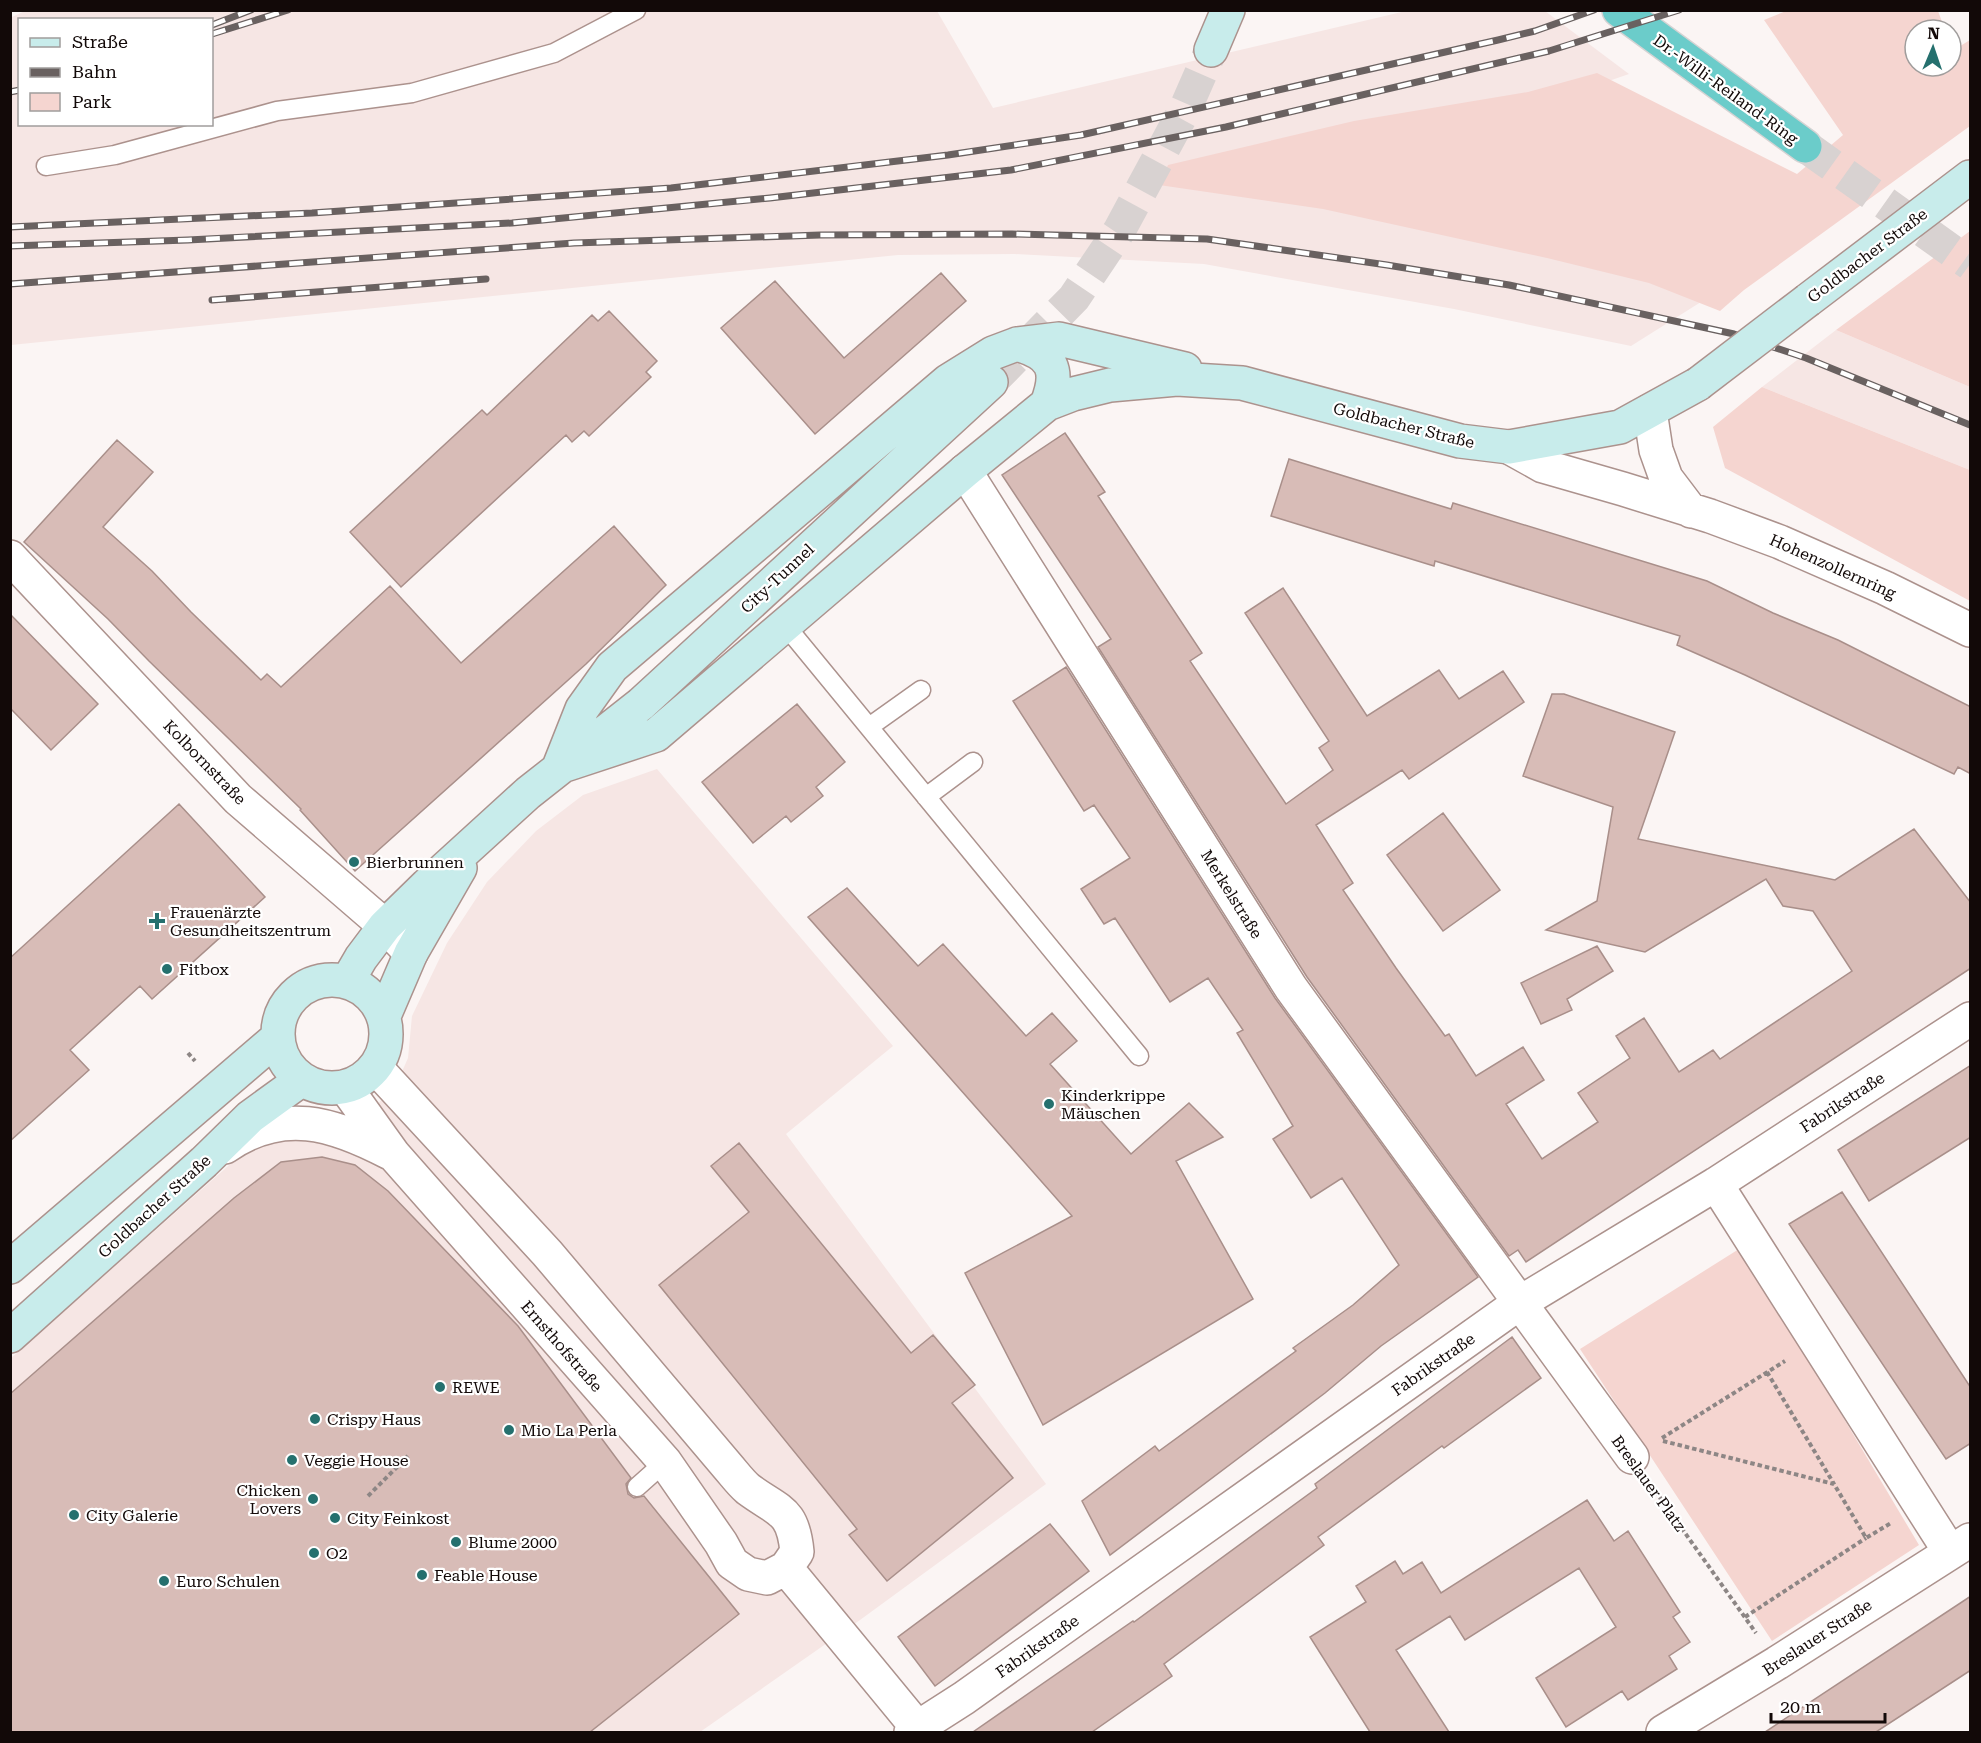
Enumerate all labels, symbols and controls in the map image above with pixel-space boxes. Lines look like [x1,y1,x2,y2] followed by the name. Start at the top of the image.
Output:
[18,18,213,126] legend
[1903,18,1963,78] north arrow
[1927,24,1940,43] text: N
[72,31,128,52] text: Straße
[1650,31,1802,149] street label: Dr.-Willi-Reiland-Ring
[72,61,117,82] text: Bahn
[72,91,112,112] text: Park
[1804,204,1931,307] street label: Goldbacher Straße
[1331,399,1477,452] street label: Goldbacher Straße
[1767,530,1900,603] street label: Hohenzollernring
[737,540,818,617] street label: City-Tunnel
[159,716,250,809] street label: Kolbornstraße
[1197,846,1267,942] street label: Merkelstraße
[366,853,464,872] place label: Bierbrunnen
[347,855,361,869] marker: Bierbrunnen
[170,903,331,940] place label: Frauenärzte Gesundheitszentrum
[148,912,166,930] marker: Frauenärzte Gesundheitszentrum
[179,960,230,979] place label: Fitbox
[160,962,174,976] marker: Fitbox
[1796,1068,1888,1137] street label: Fabrikstraße
[1061,1086,1165,1123] place label: Kinderkrippe Mäuschen
[1042,1097,1056,1111] marker: Kinderkrippe Mäuschen
[94,1151,215,1262] street label: Goldbacher Straße
[517,1297,606,1396] street label: Ernsthofstraße
[1388,1329,1479,1400] street label: Fabrikstraße
[452,1378,500,1397] place label: REWE
[433,1380,447,1394] marker: REWE
[327,1410,421,1429] place label: Crispy Haus
[308,1412,322,1426] marker: Crispy Haus
[521,1421,617,1440] place label: Mio La Perla
[502,1423,516,1437] marker: Mio La Perla
[1607,1432,1690,1535] street label: Breslauer Platz
[304,1451,409,1470] place label: Veggie House
[285,1453,299,1467] marker: Veggie House
[236,1481,301,1518] place label: Chicken Lovers
[306,1492,320,1506] marker: Chicken Lovers
[86,1506,178,1525] place label: City Galerie
[67,1508,81,1522] marker: City Galerie
[347,1509,449,1528] place label: City Feinkost
[328,1511,342,1525] marker: City Feinkost
[468,1533,557,1552] place label: Blume 2000
[449,1535,463,1549] marker: Blume 2000
[326,1544,348,1563] place label: O2
[307,1546,321,1560] marker: O2
[434,1566,538,1585] place label: Feable House
[415,1568,429,1582] marker: Feable House
[176,1572,280,1591] place label: Euro Schulen
[157,1574,171,1588] marker: Euro Schulen
[1759,1595,1876,1680] street label: Breslauer Straße
[992,1611,1083,1682] street label: Fabrikstraße
[1771,1686,1885,1724] scale bar
[1780,1696,1821,1717] text: 20 m

